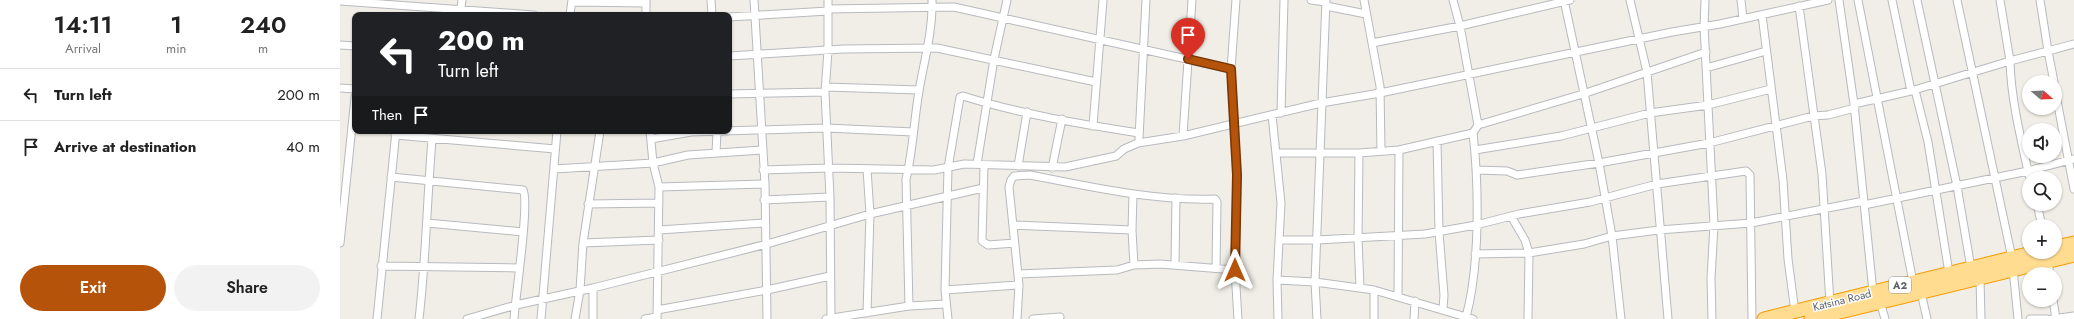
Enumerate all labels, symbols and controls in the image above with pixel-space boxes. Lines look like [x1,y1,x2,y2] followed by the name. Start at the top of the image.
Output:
[54,7,112,42] text: 14:11
[170,7,182,42] text: 1
[240,7,286,42] text: 240
[1171,18,1205,59] pin
[438,20,525,61] text: 200 m
[1177,24,1199,46] icon: arrive
[372,28,424,80] icon: left
[65,39,101,58] text: Arrival
[166,39,186,58] text: min
[258,39,268,58] text: m
[438,58,498,84] text: Turn left
[2022,75,2062,115] north arrow
[2022,75,2062,307] map controls
[20,84,42,106] icon: left
[54,84,112,106] text: Turn left
[277,84,320,106] text: 200 m
[372,104,402,126] text: Then
[410,104,432,126] icon: arrive
[2022,123,2062,163] button: sound
[20,136,42,158] icon: arrive
[54,136,196,158] text: Arrive at destination
[286,136,320,158] text: 40 m
[2022,171,2062,211] button: search
[2022,219,2062,259] button: +
[1214,249,1256,291] position arrow
[20,265,166,311] button: Exit
[174,265,320,311] button: Share
[2022,267,2062,307] button: −
[1889,277,1911,293] road number: A2
[1811,285,1873,315] street label: Katsina Road

